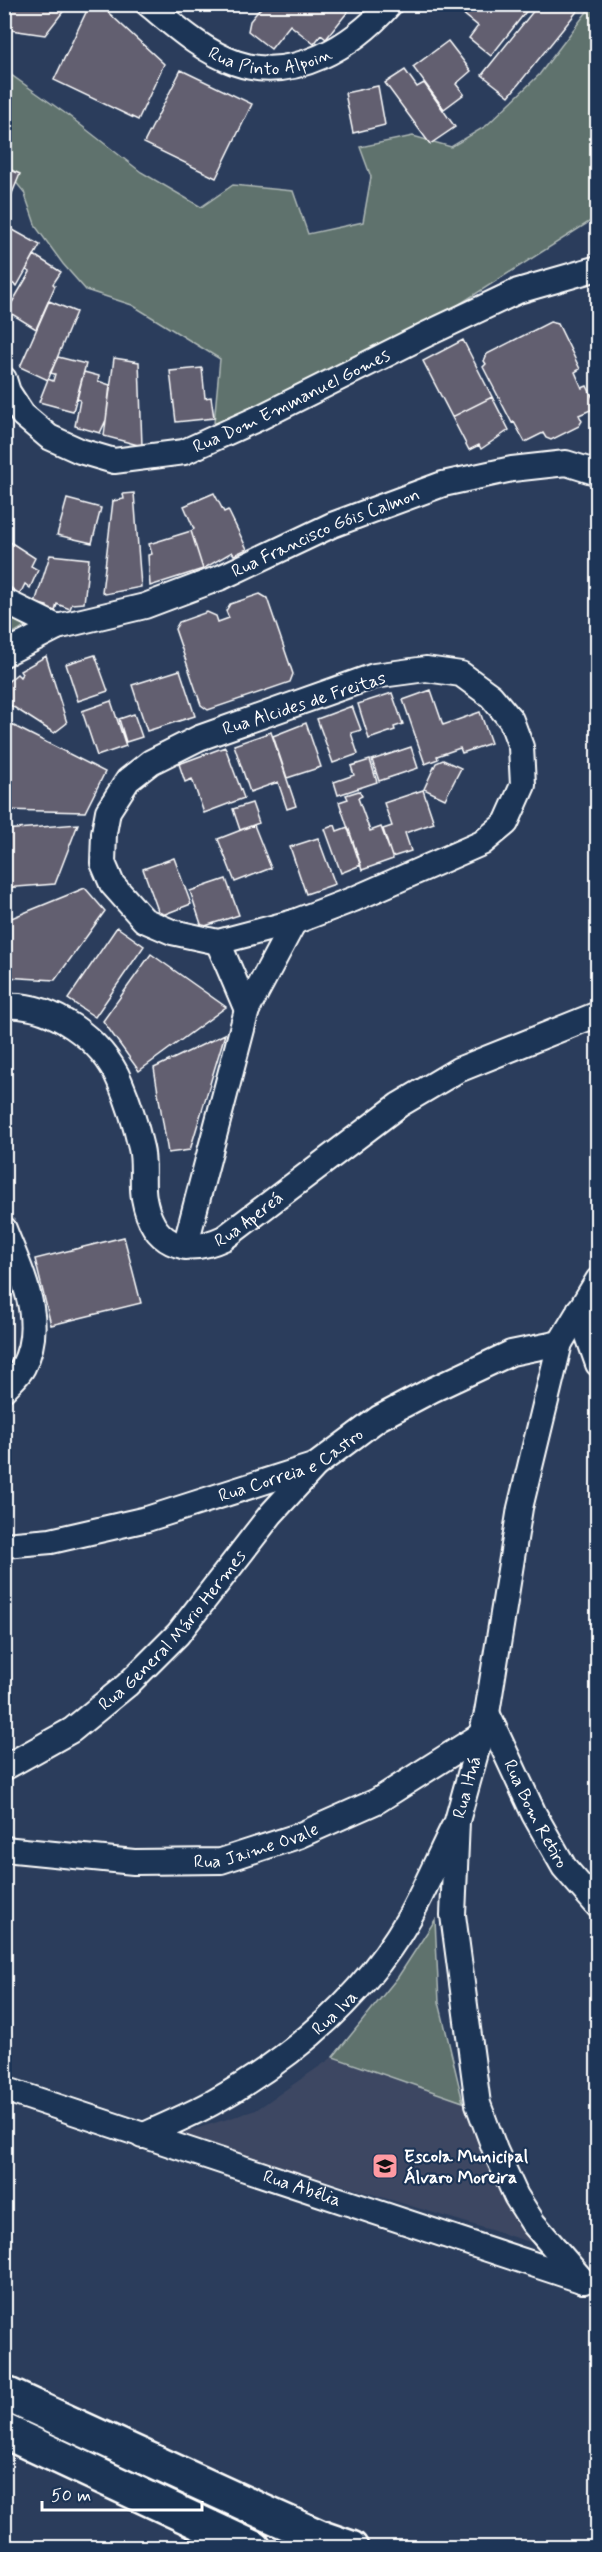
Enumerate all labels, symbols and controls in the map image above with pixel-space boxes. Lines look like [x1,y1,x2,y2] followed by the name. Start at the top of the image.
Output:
[207,35,333,59] street label: Rua Pinto Alpoin
[204,41,336,82] text: Rua Pinto Alpoin
[189,343,394,459] street label: Rua Dom Emmanuel Gomes
[228,483,423,584] street label: Rua Francisco Góis Calmon
[220,666,389,742] street label: Rua Alcides de Freitas
[211,1186,289,1254] street label: Rua Apereá
[216,1423,368,1508] street label: Rua Correia e Castro
[94,1545,252,1717] street label: Rua General Mário Hermes
[447,1753,487,1821] street label: Rua Ituá
[497,1756,573,1873] street label: Rua Bom Retiro
[194,1817,323,1874] street label: Rua Jaime Ovale
[307,1986,363,2041] street label: Rua Iva
[404,2145,529,2190] place label: Escola Municipal Álvaro Moreira
[370,2151,400,2181] school or university icon: Escola Municipal Álvaro Moreira
[260,2165,344,2213] street label: Rua Abélia
[42,2474,202,2512] scale bar
[51,2484,91,2508] text: 50 m

